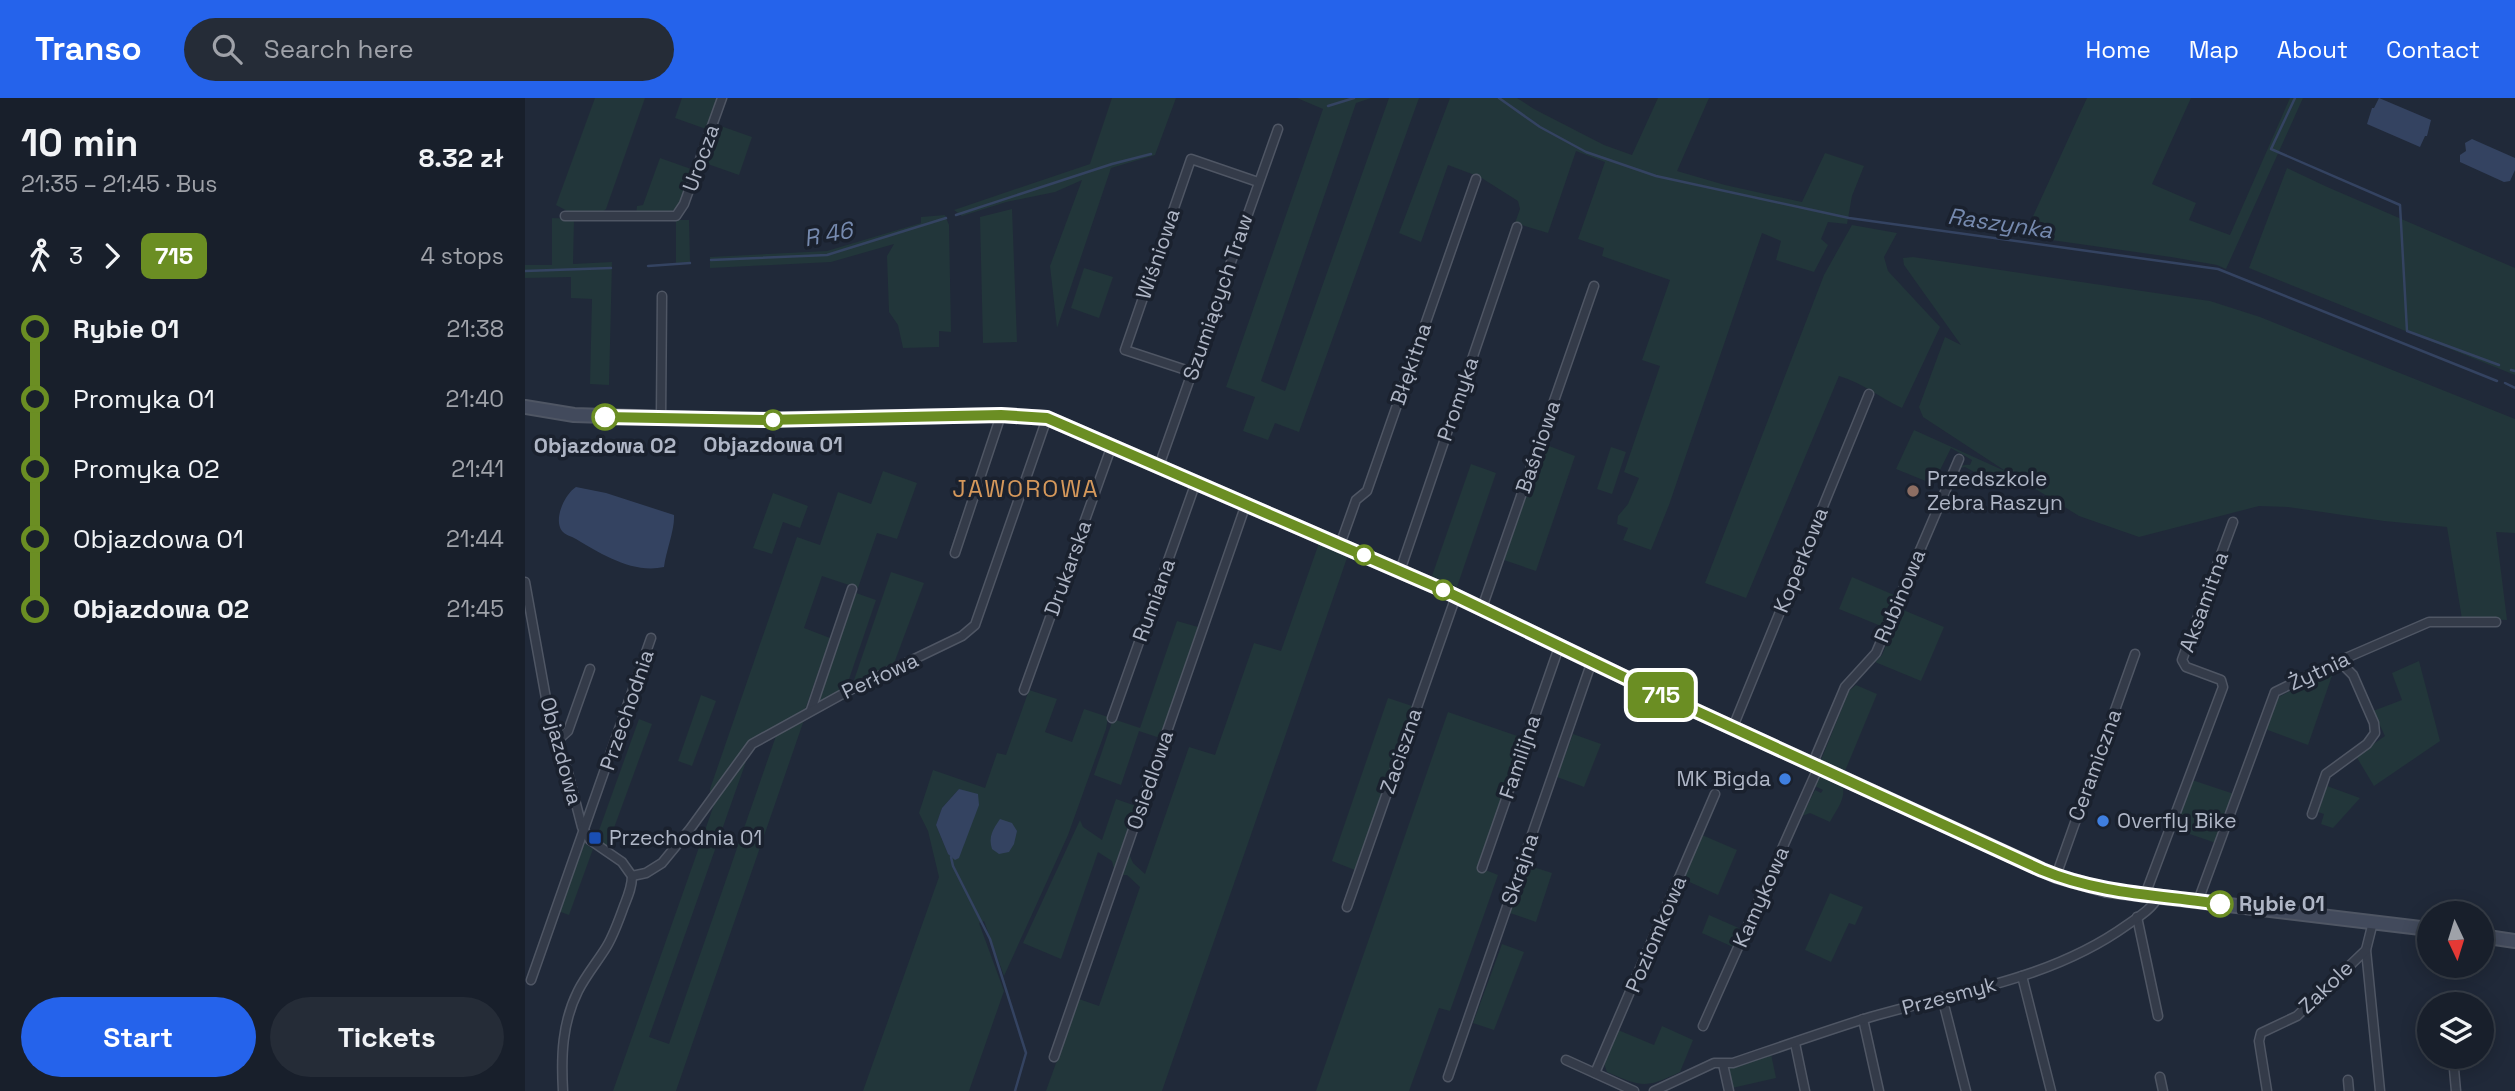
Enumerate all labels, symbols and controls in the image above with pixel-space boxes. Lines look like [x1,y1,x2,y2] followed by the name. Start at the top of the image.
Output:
[184,18,674,81] search box
[35,28,142,70] text: Transo
[208,30,246,68] icon: search
[264,32,414,66] text: Search here
[2085,34,2151,65] text: Home
[2189,34,2239,65] text: Map
[2277,34,2348,65] text: About
[2386,34,2480,65] text: Contact
[21,119,138,167] text: 10 min
[676,120,725,195] street label: Urocza
[419,141,504,175] text: 8.32 zł
[21,169,217,199] text: 21:35 – 21:45 · Bus
[1946,201,2055,245] water label: Raszynka
[1129,205,1186,303] street label: Wiśniowa
[1176,210,1259,384] street label: Szumiących Traw
[801,214,858,253] water label: R 46
[21,237,59,275] icon: walk
[93,237,131,275] icon: forward
[155,240,193,271] text: 715
[69,241,83,271] text: 3
[421,241,504,271] text: 4 stops
[73,312,179,346] text: Rybie 01
[446,314,504,344] text: 21:38
[1384,319,1437,408] street label: Błękitna
[1431,353,1484,444] street label: Promyka
[73,382,215,416] text: Promyka 01
[446,384,504,414] text: 21:40
[1509,397,1566,497] street label: Baśniowa
[592,404,618,430] marker: Objazdowa 02
[763,410,783,430] marker: Objazdowa 01
[703,431,843,458] place label: Objazdowa 01
[534,432,676,459] place label: Objazdowa 02
[73,452,220,486] text: Promyka 02
[451,454,504,484] text: 21:41
[1927,465,2063,516] place label: Przedszkole Zebra Raszyn
[952,473,1100,504] district label: JAWOROWA
[1905,483,1921,499] marker: Przedszkole Zebra Raszyn
[1767,503,1834,617] street label: Koperkowa
[1038,516,1097,619] street label: Drukarska
[73,522,244,556] text: Objazdowa 01
[446,524,504,554] text: 21:44
[1354,545,1374,565] unlabelled marker
[1868,545,1931,647] street label: Rubinowa
[2173,548,2234,656] street label: Aksamitna
[1126,555,1181,645] street label: Rumiana
[1433,580,1453,600] unlabelled marker
[73,592,249,626] text: Objazdowa 02
[447,594,504,624] text: 21:45
[2284,645,2354,696] street label: Żytnia
[593,646,660,774] street label: Przechodnia
[837,646,922,705] street label: Perłowa
[1621,672,1701,718] line badge: 715
[1642,679,1680,710] text: 715
[534,694,589,808] street label: Objazdowa
[1373,705,1428,797] street label: Zaciszna
[2062,705,2127,824] street label: Ceramiczna
[1493,711,1546,802] street label: Familijna
[1120,727,1179,833] street label: Osiedlowa
[1677,765,1771,792] place label: MK Bigda
[1777,771,1793,787] marker: MK Bigda
[2117,807,2237,834] place label: Overfly Bike
[2095,813,2111,829] marker: Overfly Bike
[609,824,762,851] place label: Przechodnia 01
[1495,829,1544,908] street label: Skrajna
[587,830,603,846] marker: Przechodnia 01
[1726,842,1795,952] street label: Kamykowa
[1619,871,1692,996] street label: Poziomkowa
[2239,890,2325,917] place label: Rybie 01
[2207,891,2233,917] marker: Rybie 01
[2417,901,2494,978] north arrow
[2417,901,2494,1069] map controls
[2293,954,2359,1019] street label: Zakole
[1899,970,1999,1021] street label: Przesmyk
[2417,992,2494,1069] button: layers
[21,997,256,1077] button: Start
[270,997,504,1077] button: Tickets

